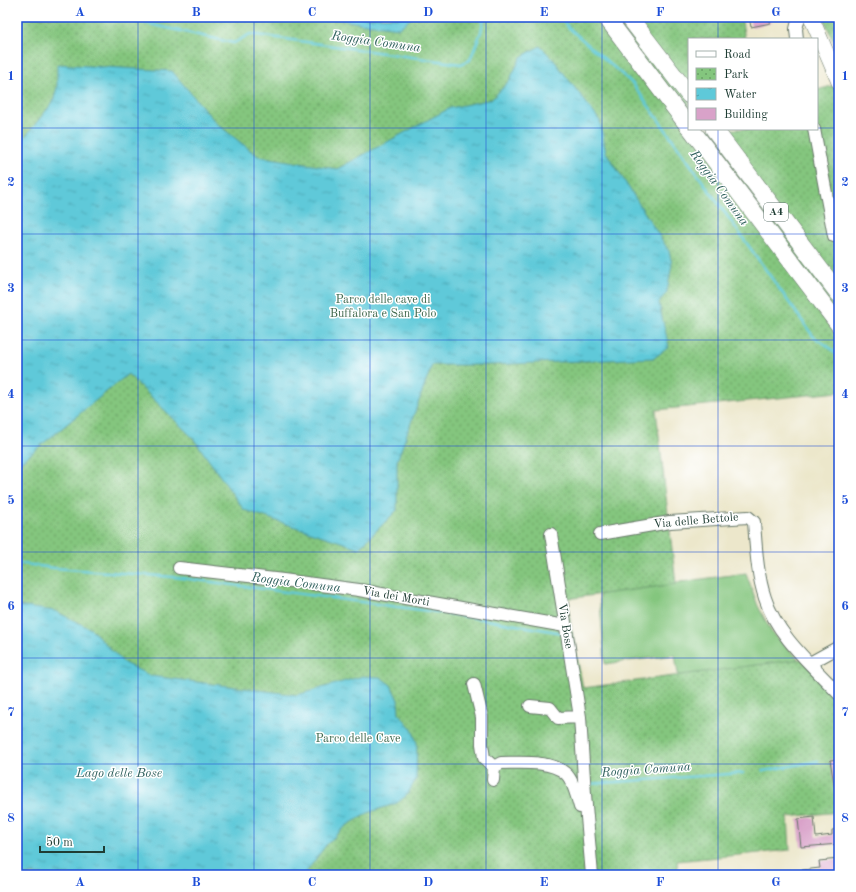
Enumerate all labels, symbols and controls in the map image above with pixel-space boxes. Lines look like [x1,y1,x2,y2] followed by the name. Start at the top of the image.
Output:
[75,6,85,19] text: A
[191,6,201,19] text: B
[308,6,316,19] text: C
[423,6,433,19] text: D
[540,6,549,19] text: E
[656,6,665,19] text: F
[771,6,781,19] text: G
[330,29,421,55] water label: Roggia Comuna
[688,38,818,130] legend
[724,49,751,61] text: Road
[724,69,749,81] text: Park
[7,70,15,83] text: 1
[841,70,849,83] text: 1
[724,89,757,101] text: Water
[724,109,768,121] text: Building
[687,147,751,228] water label: Roggia Comuna
[7,176,15,189] text: 2
[841,176,849,189] text: 2
[764,203,788,221] road number: A4
[7,282,15,295] text: 3
[841,282,849,295] text: 3
[330,294,436,320] park label: Parco delle cave di Buffalora e San Polo
[7,388,15,401] text: 4
[841,388,849,401] text: 4
[7,494,15,507] text: 5
[841,494,849,507] text: 5
[653,511,739,531] street label: Via delle Bettole
[250,571,341,595] water label: Roggia Comuna
[361,585,431,609] street label: Via dei Morti
[7,600,15,613] text: 6
[841,600,849,613] text: 6
[555,602,575,650] street label: Via Bose
[7,706,15,719] text: 7
[841,706,849,719] text: 7
[315,733,401,745] park label: Parco delle Cave
[600,760,691,780] water label: Roggia Comuna
[75,767,162,780] water label: Lago delle Bose
[7,812,15,825] text: 8
[841,812,849,825] text: 8
[40,828,104,854] scale bar
[46,836,73,849] text: 50 m
[75,876,85,889] text: A
[191,876,201,889] text: B
[308,876,316,889] text: C
[423,876,433,889] text: D
[540,876,549,889] text: E
[656,876,665,889] text: F
[771,876,781,889] text: G

